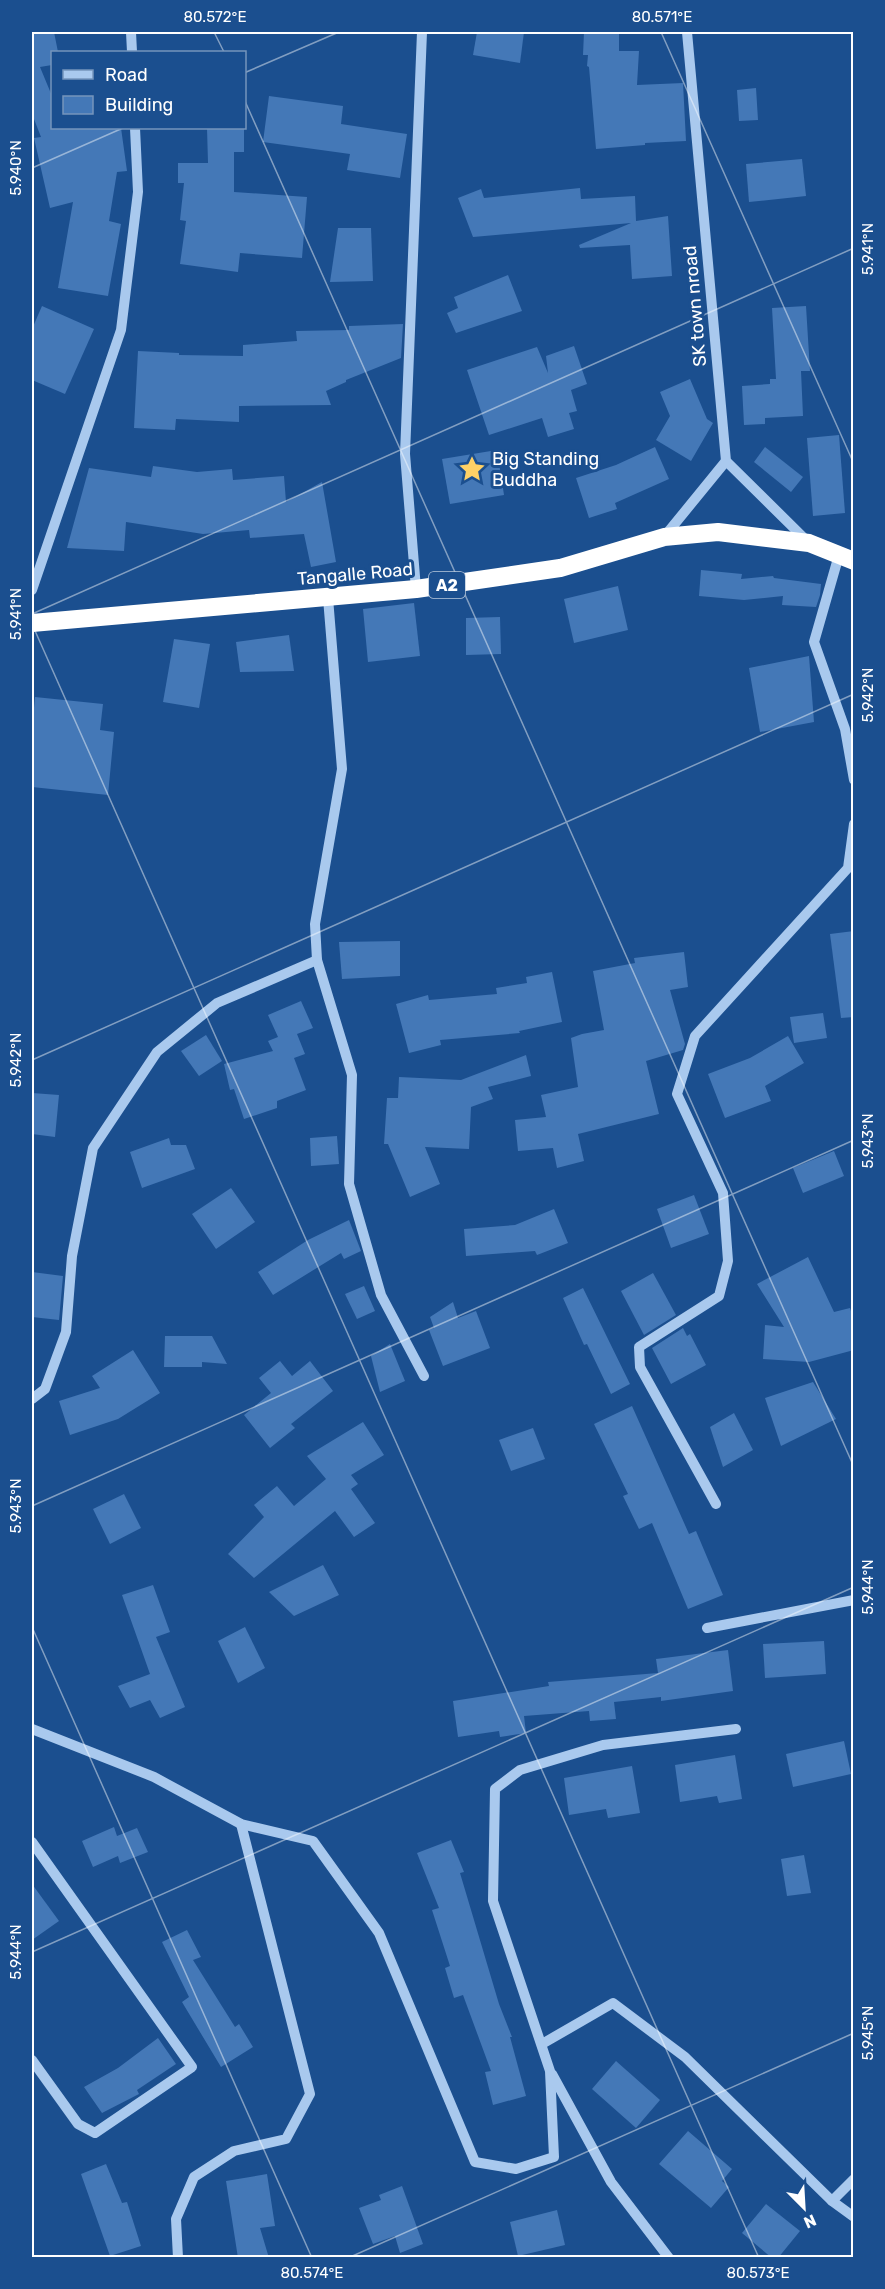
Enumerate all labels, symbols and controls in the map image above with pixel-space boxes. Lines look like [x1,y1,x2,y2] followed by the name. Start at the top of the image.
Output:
[184,8,246,26] text: 80.572°E
[632,8,692,26] text: 80.571°E
[51,51,246,129] legend
[105,64,148,86] text: Road
[105,94,173,116] text: Building
[7,140,25,196] text: 5.940°N
[859,223,877,275] text: 5.941°N
[679,245,711,367] street label: SK town nroad
[492,448,599,491] place label: Big Standing Buddha
[457,454,487,484] place icon: Big Standing Buddha
[296,558,414,590] street label: Tangalle Road
[429,572,465,598] road number: A2
[7,588,25,640] text: 5.941°N
[859,668,877,722] text: 5.942°N
[7,1033,25,1087] text: 5.942°N
[859,1113,877,1169] text: 5.943°N
[7,1478,25,1534] text: 5.943°N
[859,1559,877,1615] text: 5.944°N
[7,1924,25,1980] text: 5.944°N
[859,2005,877,2061] text: 5.945°N
[774,2178,834,2238] north arrow
[801,2210,819,2232] text: N
[281,2264,343,2282] text: 80.574°E
[726,2264,790,2282] text: 80.573°E

